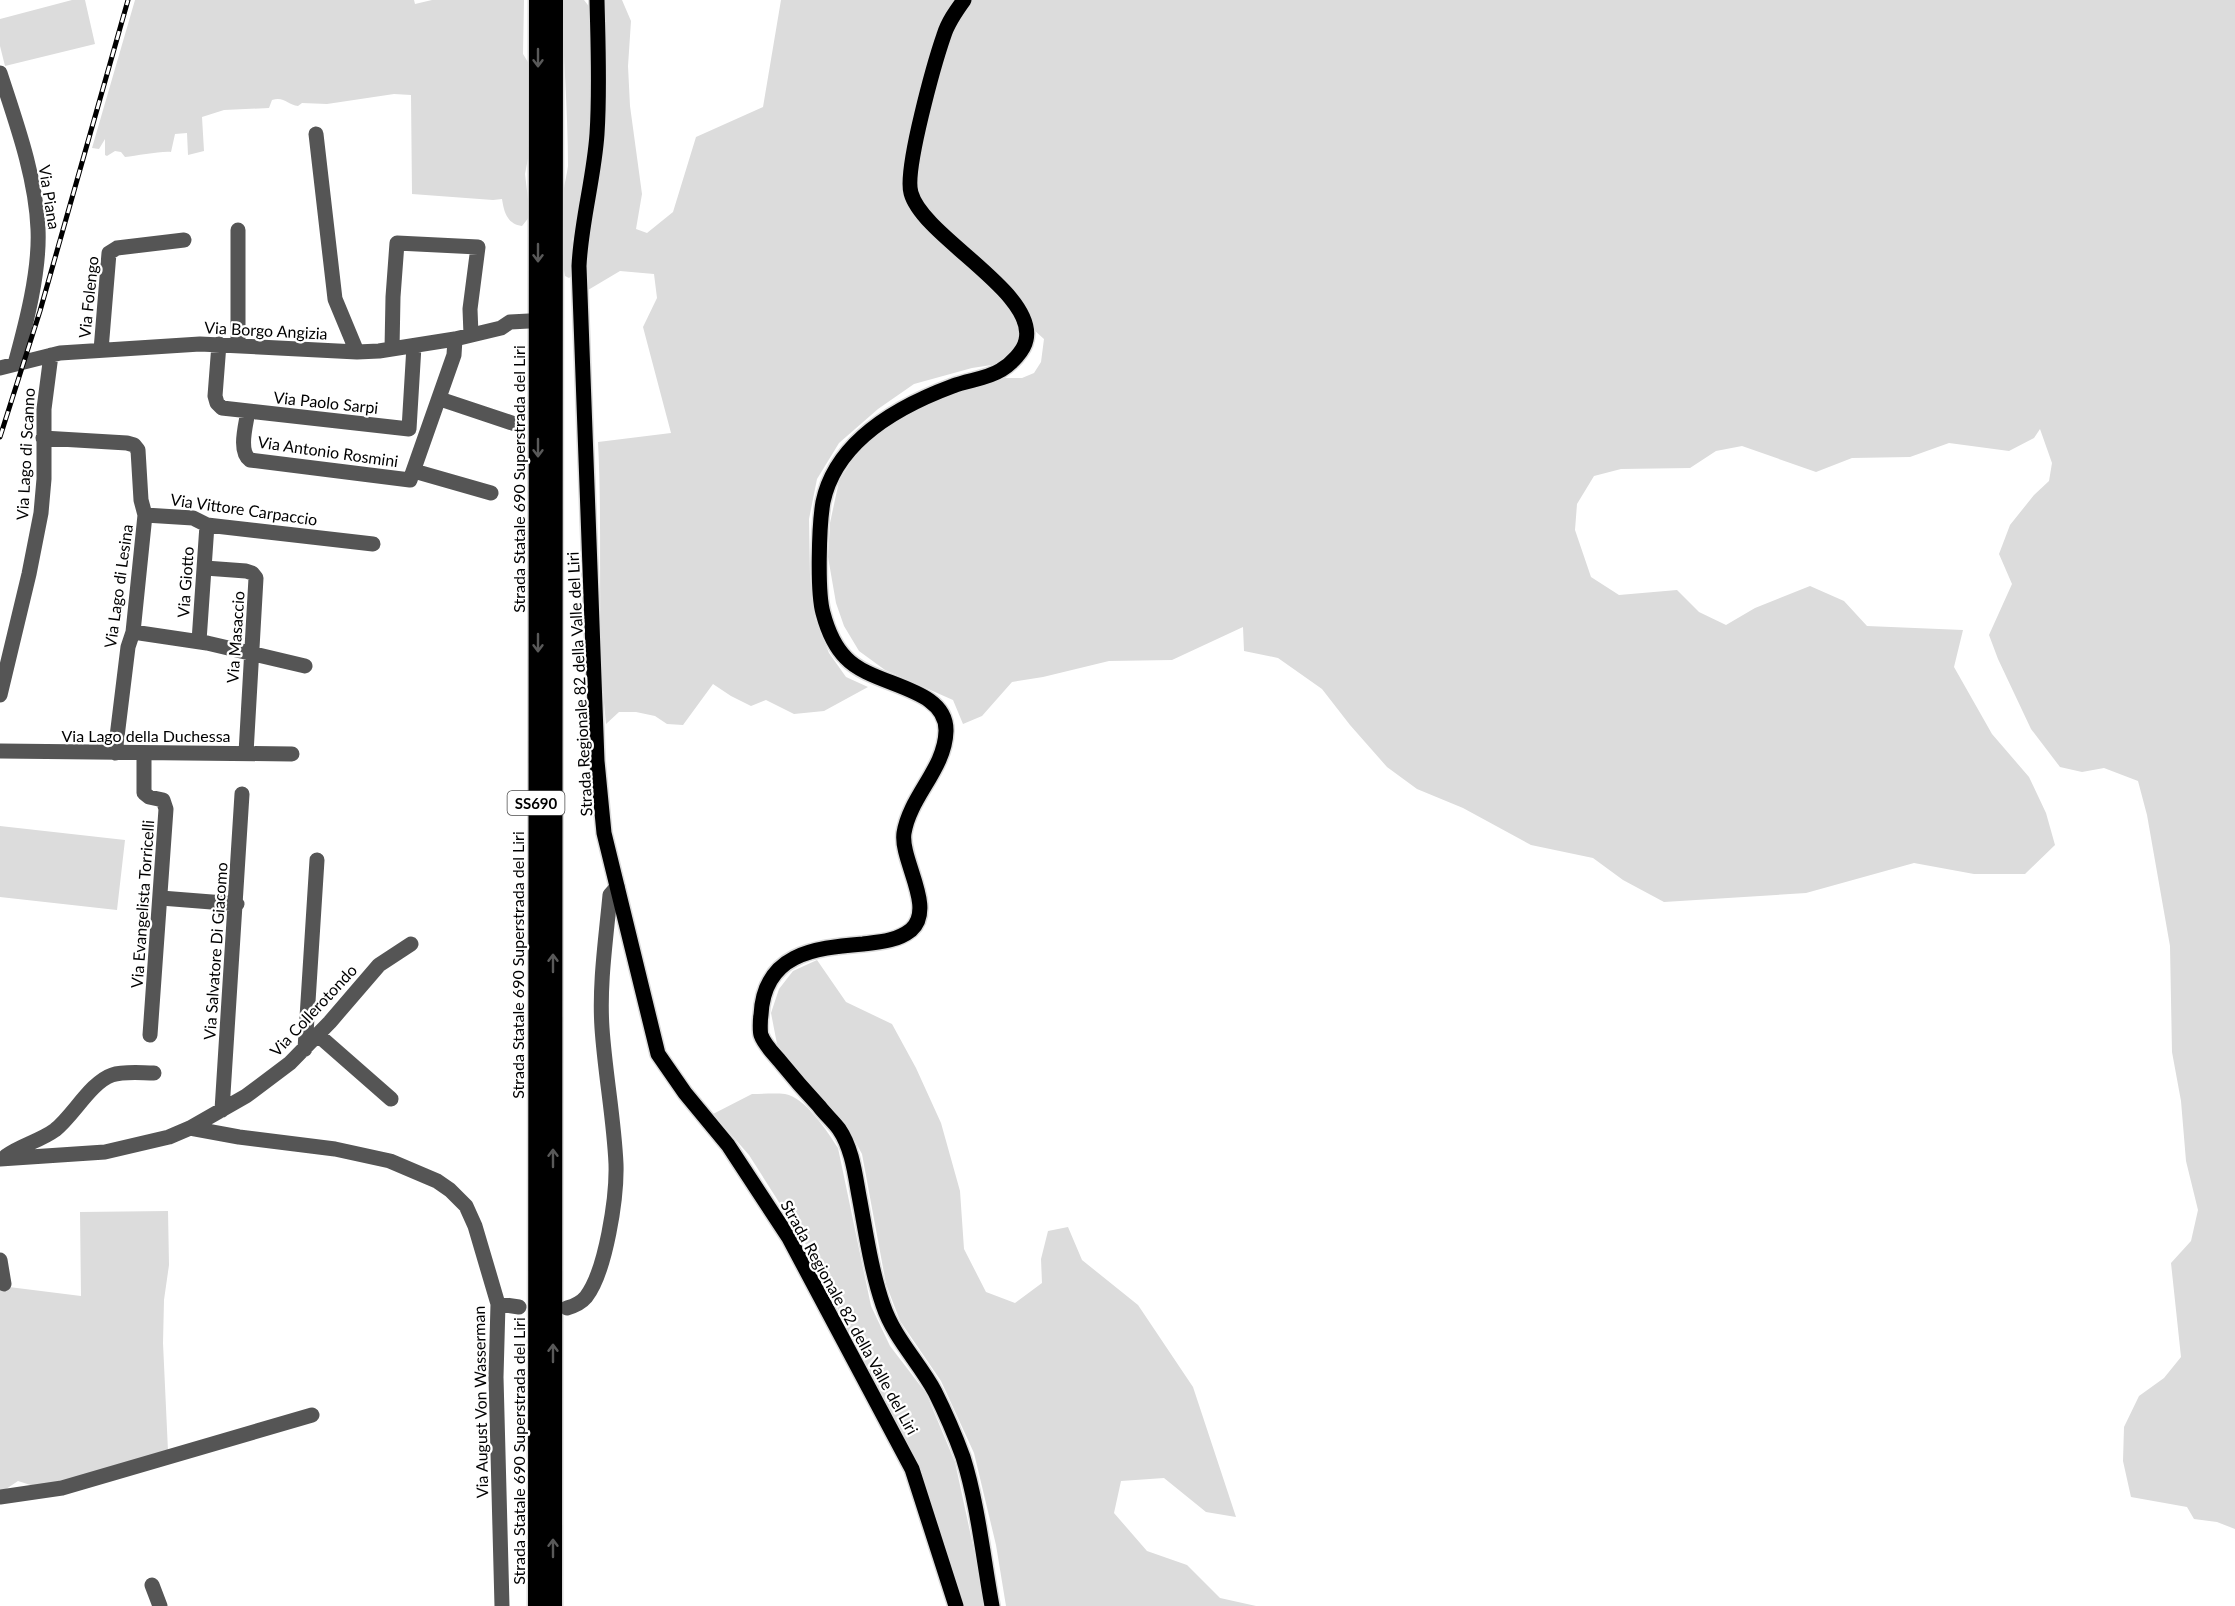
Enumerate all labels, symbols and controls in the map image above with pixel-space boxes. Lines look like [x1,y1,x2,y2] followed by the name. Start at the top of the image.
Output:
[532,48,544,68] one-way arrow
[36,163,64,231] street label: Via Piana
[532,243,544,263] one-way arrow
[74,255,102,339] street label: Via Folengo
[204,317,328,343] street label: Via Borgo Angizia
[509,345,528,613] street label: Strada Statale 690 Superstrada del Liri
[12,387,38,521] street label: Via Lago di Scanno
[273,387,379,417] street label: Via Paolo Sarpi
[256,432,400,470] street label: Via Antonio Rosmini
[532,438,544,458] one-way arrow
[169,489,319,529] street label: Via Vittore Carpaccio
[100,523,136,649] street label: Via Lago di Lesina
[173,546,197,618] street label: Via Giotto
[563,551,595,817] street label: Strada Regionale 82 della Valle del Liri
[222,590,248,684] street label: Via Masaccio
[532,633,544,653] one-way arrow
[61,726,231,745] street label: Via Lago della Duchessa
[508,791,564,815] road number: SS690
[127,819,157,989] street label: Via Evangelista Torricelli
[508,831,527,1099] street label: Strada Statale 690 Superstrada del Liri
[199,862,231,1040] street label: Via Salvatore Di Giacomo
[547,953,559,973] one-way arrow
[266,960,360,1060] street label: Via Collerotondo
[547,1148,559,1168] one-way arrow
[777,1197,923,1437] street label: Strada Regionale 82 della Valle del Liri
[469,1306,491,1498] street label: Via August Von Wasserman
[509,1317,528,1585] street label: Strada Statale 690 Superstrada del Liri
[547,1343,559,1363] one-way arrow
[547,1538,559,1558] one-way arrow

